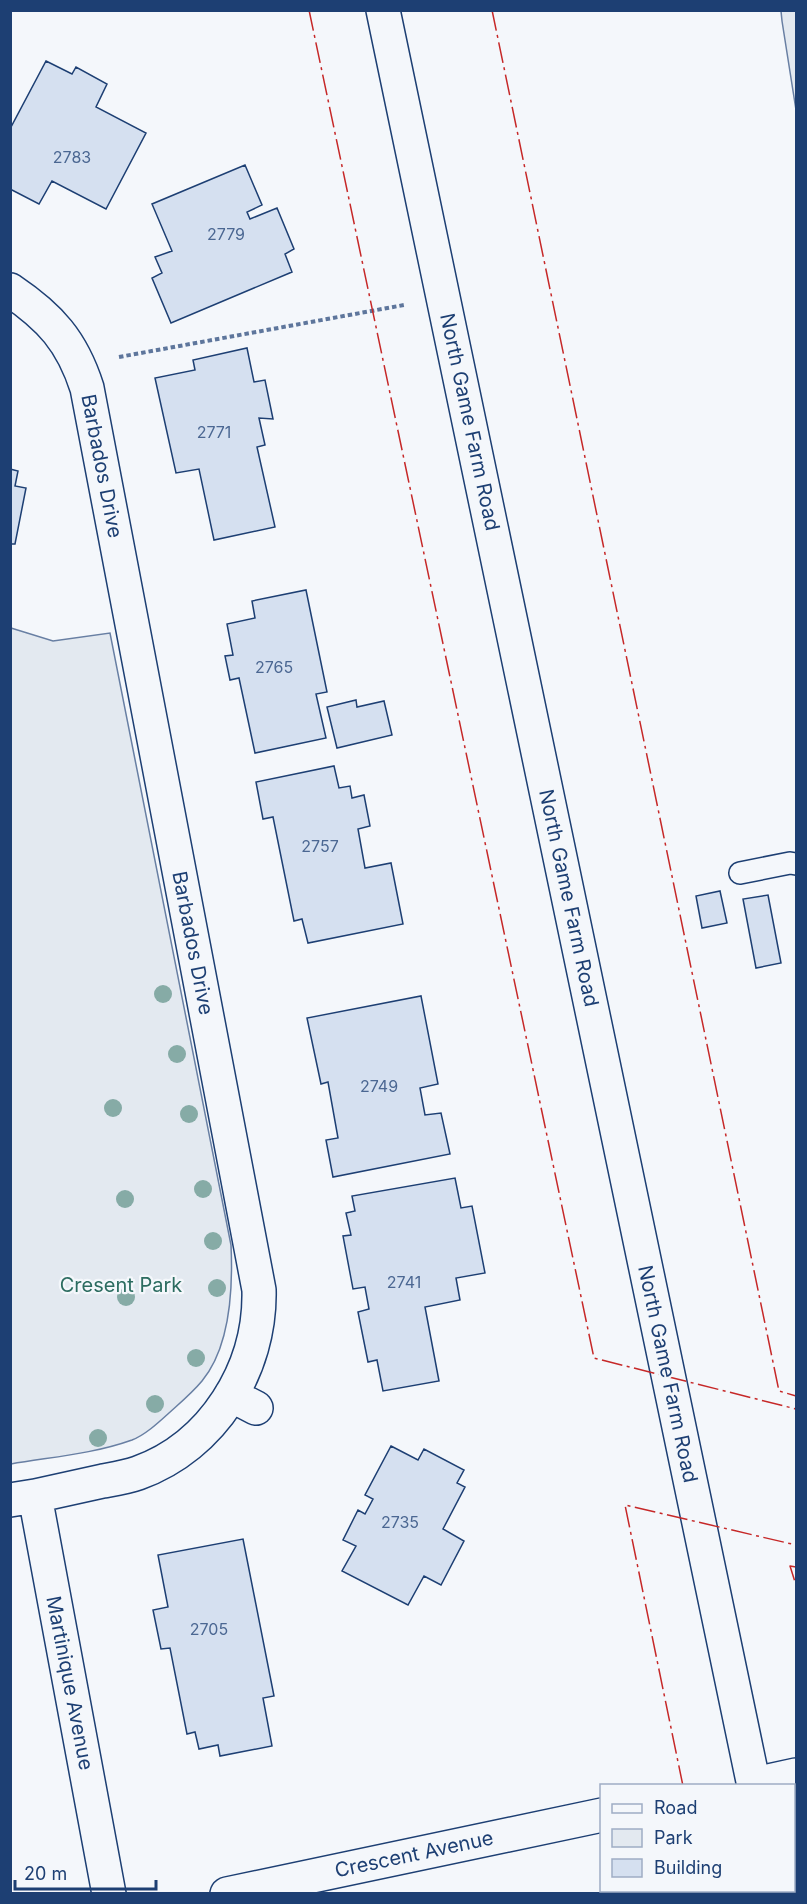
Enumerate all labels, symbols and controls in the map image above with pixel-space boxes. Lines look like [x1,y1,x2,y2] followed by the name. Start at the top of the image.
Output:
[53,147,91,167] house number: 2783
[207,224,245,244] house number: 2779
[435,311,505,533] street label: North Game Farm Road
[76,392,128,540] street label: Barbados Drive
[197,422,231,442] house number: 2771
[255,657,293,677] house number: 2765
[534,787,604,1009] street label: North Game Farm Road
[301,836,339,856] house number: 2757
[167,869,219,1017] street label: Barbados Drive
[360,1076,398,1096] house number: 2749
[633,1263,703,1485] street label: North Game Farm Road
[387,1272,421,1292] house number: 2741
[60,1273,182,1297] park label: Cresent Park
[381,1512,419,1532] house number: 2735
[41,1594,99,1772] street label: Martinique Avenue
[190,1619,228,1639] house number: 2705
[600,1784,795,1892] legend
[654,1797,697,1818] text: Road
[333,1825,495,1883] street label: Crescent Avenue
[654,1827,693,1848] text: Park
[15,1853,156,1891] scale bar
[654,1857,722,1878] text: Building
[24,1863,67,1884] text: 20 m

